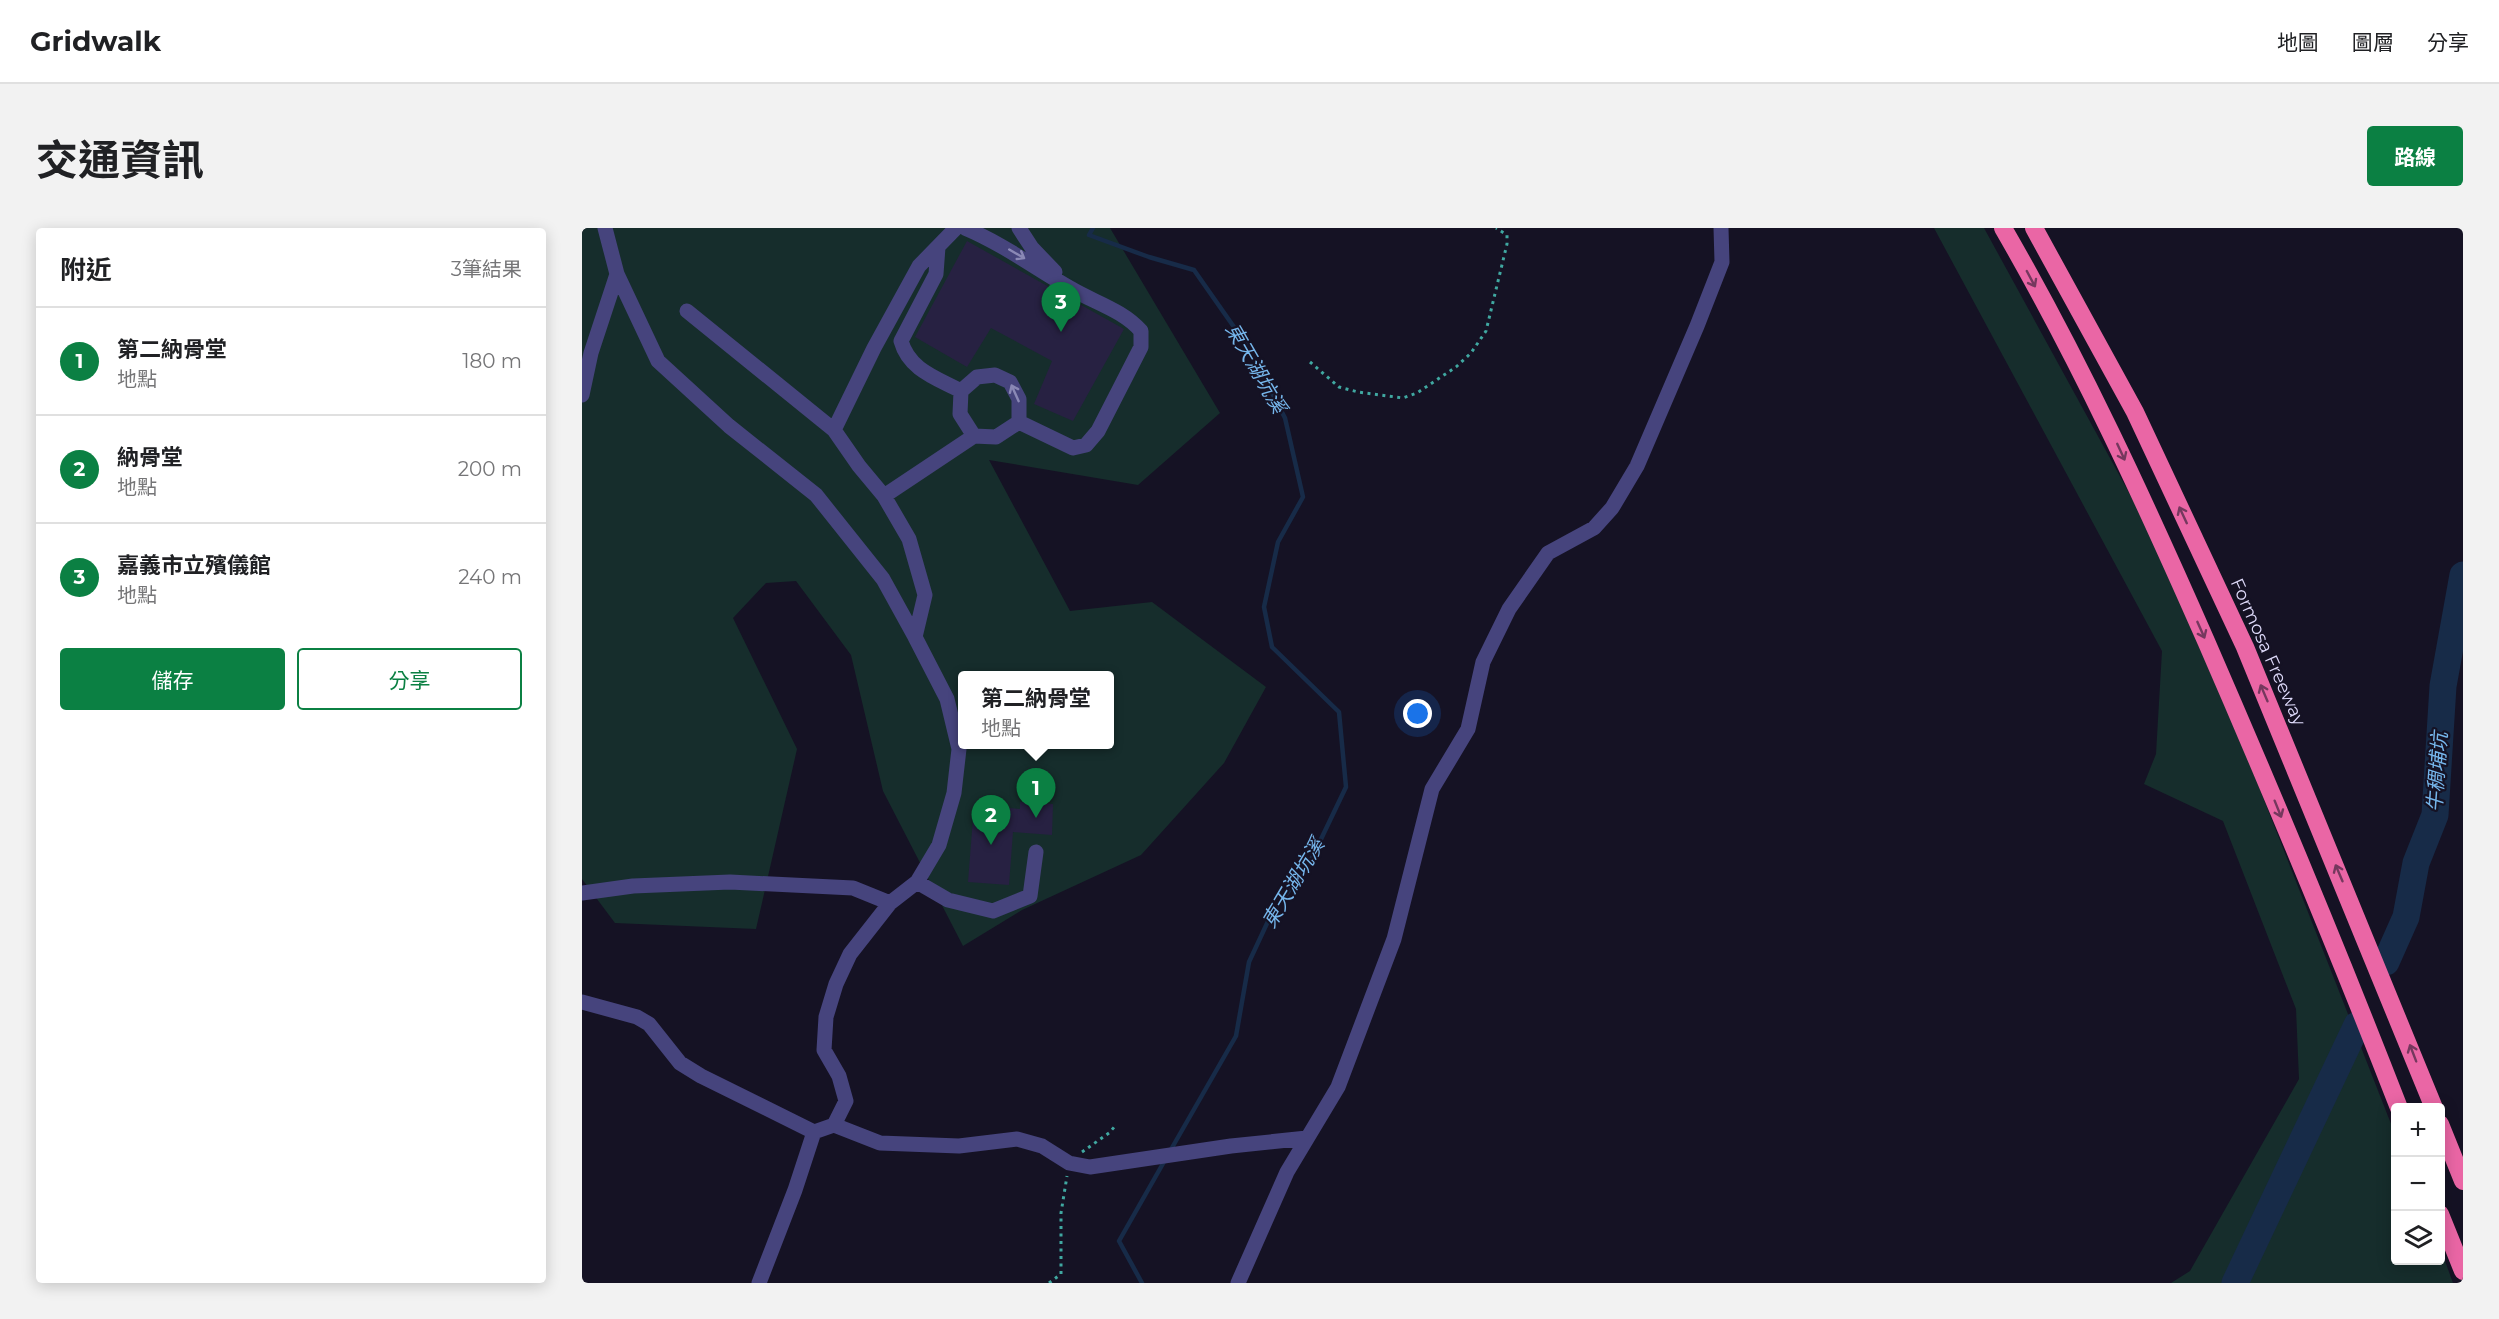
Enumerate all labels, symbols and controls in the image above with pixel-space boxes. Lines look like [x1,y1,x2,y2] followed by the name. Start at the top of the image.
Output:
[30,24,161,58] text: Gridwalk
[2277,30,2319,55] text: 地圖
[2352,30,2394,55] text: 圖層
[2427,30,2469,55] text: 分享
[2367,126,2463,186] button: 路線
[36,134,204,186] text: 交通資訊
[1008,249,1025,261] one-way arrow
[60,254,112,286] text: 附近
[451,257,522,281] text: 3筆結果
[2026,270,2038,288] one-way arrow
[1042,282,1080,332] pin: 3
[1221,319,1293,420] water label: 東天湖坑溪
[117,336,227,363] text: 第二納骨堂
[76,349,83,373] text: 1
[462,349,522,373] text: 180 m
[117,367,157,391] text: 地點
[1009,384,1020,402] one-way arrow
[2116,443,2128,461] one-way arrow
[117,444,183,471] text: 納骨堂
[74,457,85,481] text: 2
[458,457,522,481] text: 200 m
[117,475,157,499] text: 地點
[2177,506,2188,524] one-way arrow
[117,552,271,579] text: 嘉義市立殯儀館
[74,565,85,589] text: 3
[458,565,522,589] text: 240 m
[2226,575,2311,729] street label: Formosa Freeway
[117,583,157,607] text: 地點
[2196,620,2207,639] one-way arrow
[60,648,285,710] button: 儲存
[297,648,522,710] button: 分享
[958,671,1114,749] popup
[2258,684,2269,702] one-way arrow
[981,685,1091,712] text: 第二納骨堂
[1403,699,1432,728] your location
[981,716,1021,740] text: 地點
[2422,728,2452,813] water label: 牛稠埔坑
[1016,768,1056,818] pin: 1
[972,796,1010,845] pin: 2
[2273,799,2284,818] one-way arrow
[1257,831,1331,932] water label: 東天湖坑溪
[2333,864,2344,882] one-way arrow
[2406,1044,2417,1063] one-way arrow
[2391,1103,2445,1265] map controls
[2391,1103,2445,1157] button: +
[2391,1157,2445,1211] button: −
[2391,1211,2445,1265] button: layers

